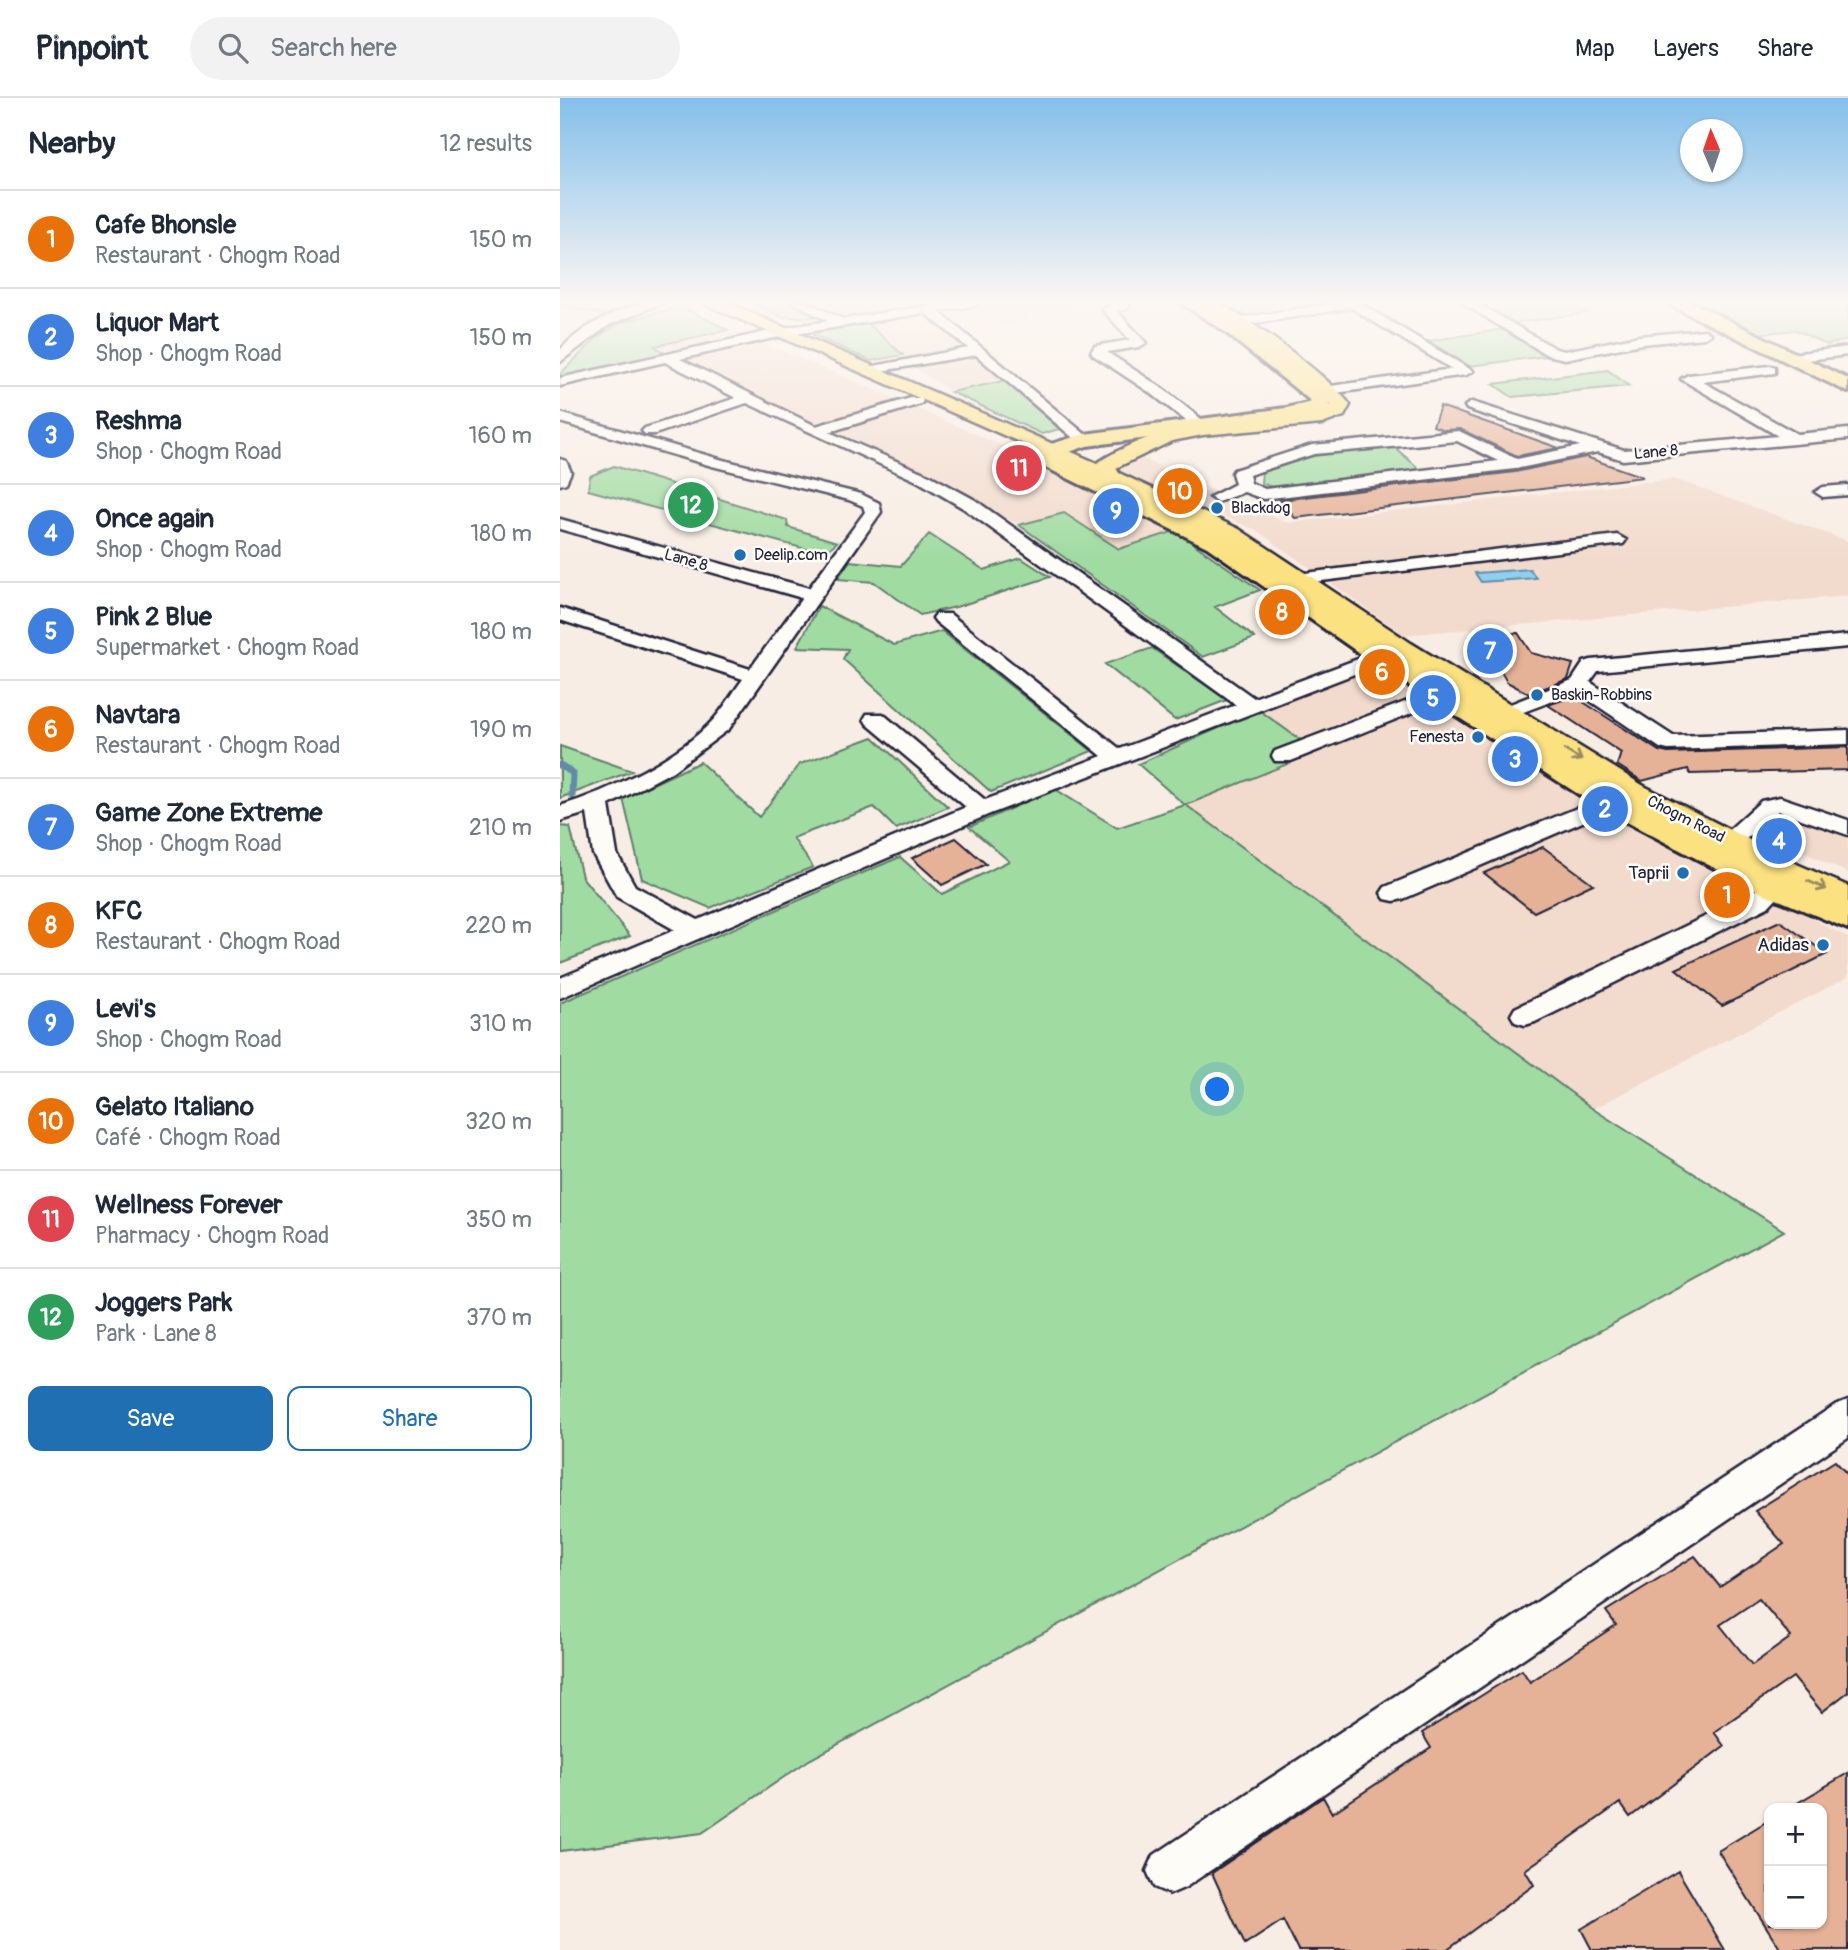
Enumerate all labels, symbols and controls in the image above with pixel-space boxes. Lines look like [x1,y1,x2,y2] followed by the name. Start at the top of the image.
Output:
[190,17,680,80] search box
[35,28,148,69] text: Pinpoint
[214,29,252,67] icon: search
[270,32,397,64] text: Search here
[1575,34,1615,63] text: Map
[1653,34,1719,63] text: Layers
[1757,34,1813,63] text: Share
[1680,119,1743,182] north arrow
[28,125,115,162] text: Nearby
[440,129,532,158] text: 12 results
[95,209,236,241] text: Cafe Bhonsle
[47,225,56,254] text: 1
[469,225,532,254] text: 150 m
[95,241,341,270] text: Restaurant · Chogm Road
[95,307,219,339] text: Liquor Mart
[45,323,57,352] text: 2
[469,323,532,352] text: 150 m
[95,339,282,368] text: Shop · Chogm Road
[95,405,182,437] text: Reshma
[45,421,57,450] text: 3
[468,421,532,450] text: 160 m
[95,437,282,466] text: Shop · Chogm Road
[1633,440,1679,464] street label: Lane 8
[996,442,1042,494] pin: 11
[1157,465,1203,517] pin: 10
[668,479,714,531] pin: 12
[1093,485,1139,537] pin: 9
[1231,498,1290,518] place label: Blackdog
[1209,500,1225,516] marker: Blackdog
[95,503,214,535] text: Once again
[44,519,58,548] text: 4
[470,519,532,548] text: 180 m
[95,535,282,564] text: Shop · Chogm Road
[662,544,710,576] street label: Lane 8
[754,545,828,565] place label: Deelip.com
[732,547,748,563] marker: Deelip.com
[1259,586,1305,638] pin: 8
[95,601,212,633] text: Pink 2 Blue
[45,617,57,646] text: 5
[470,617,532,646] text: 180 m
[1467,625,1513,677] pin: 7
[95,633,359,662] text: Supermarket · Chogm Road
[1359,646,1405,698] pin: 6
[1410,672,1456,724] pin: 5
[1551,685,1652,705] place label: Baskin-Robbins
[1529,687,1545,703] marker: Baskin-Robbins
[95,699,180,731] text: Navtara
[44,715,58,744] text: 6
[470,715,532,744] text: 190 m
[1409,727,1464,747] place label: Fenesta
[1470,729,1486,745] marker: Fenesta
[95,731,341,760] text: Restaurant · Chogm Road
[1492,733,1538,785] pin: 3
[1562,748,1582,762] one-way arrow
[1582,783,1628,835] pin: 2
[1644,791,1728,847] street label: Chogm Road
[95,797,322,829] text: Game Zone Extreme
[45,813,57,842] text: 7
[469,813,532,842] text: 210 m
[1756,815,1802,867] pin: 4
[95,829,282,858] text: Shop · Chogm Road
[1628,861,1669,885] place label: Taprii
[1675,865,1691,881] marker: Taprii
[1704,869,1750,921] pin: 1
[1806,879,1827,892] one-way arrow
[95,895,142,927] text: KFC
[45,911,57,940] text: 8
[465,911,532,940] text: 220 m
[95,927,341,956] text: Restaurant · Chogm Road
[1757,933,1809,957] place label: Adidas
[1815,937,1831,953] marker: Adidas
[95,993,156,1025] text: Levi's
[45,1009,57,1038] text: 9
[469,1009,532,1038] text: 310 m
[95,1025,282,1054] text: Shop · Chogm Road
[1200,1072,1234,1106] your location
[95,1091,254,1123] text: Gelato Italiano
[39,1107,63,1136] text: 10
[465,1107,532,1136] text: 320 m
[95,1123,281,1152] text: Café · Chogm Road
[95,1189,283,1221] text: Wellness Forever
[42,1205,60,1234] text: 11
[466,1205,532,1234] text: 350 m
[95,1221,329,1250] text: Pharmacy · Chogm Road
[95,1287,232,1319] text: Joggers Park
[40,1303,62,1332] text: 12
[466,1303,532,1332] text: 370 m
[95,1319,217,1348] text: Park · Lane 8
[28,1386,273,1451] button: Save
[287,1386,532,1451] button: Share
[1764,1803,1827,1929] map controls
[1764,1803,1827,1866] button: +
[1764,1866,1827,1929] button: −

